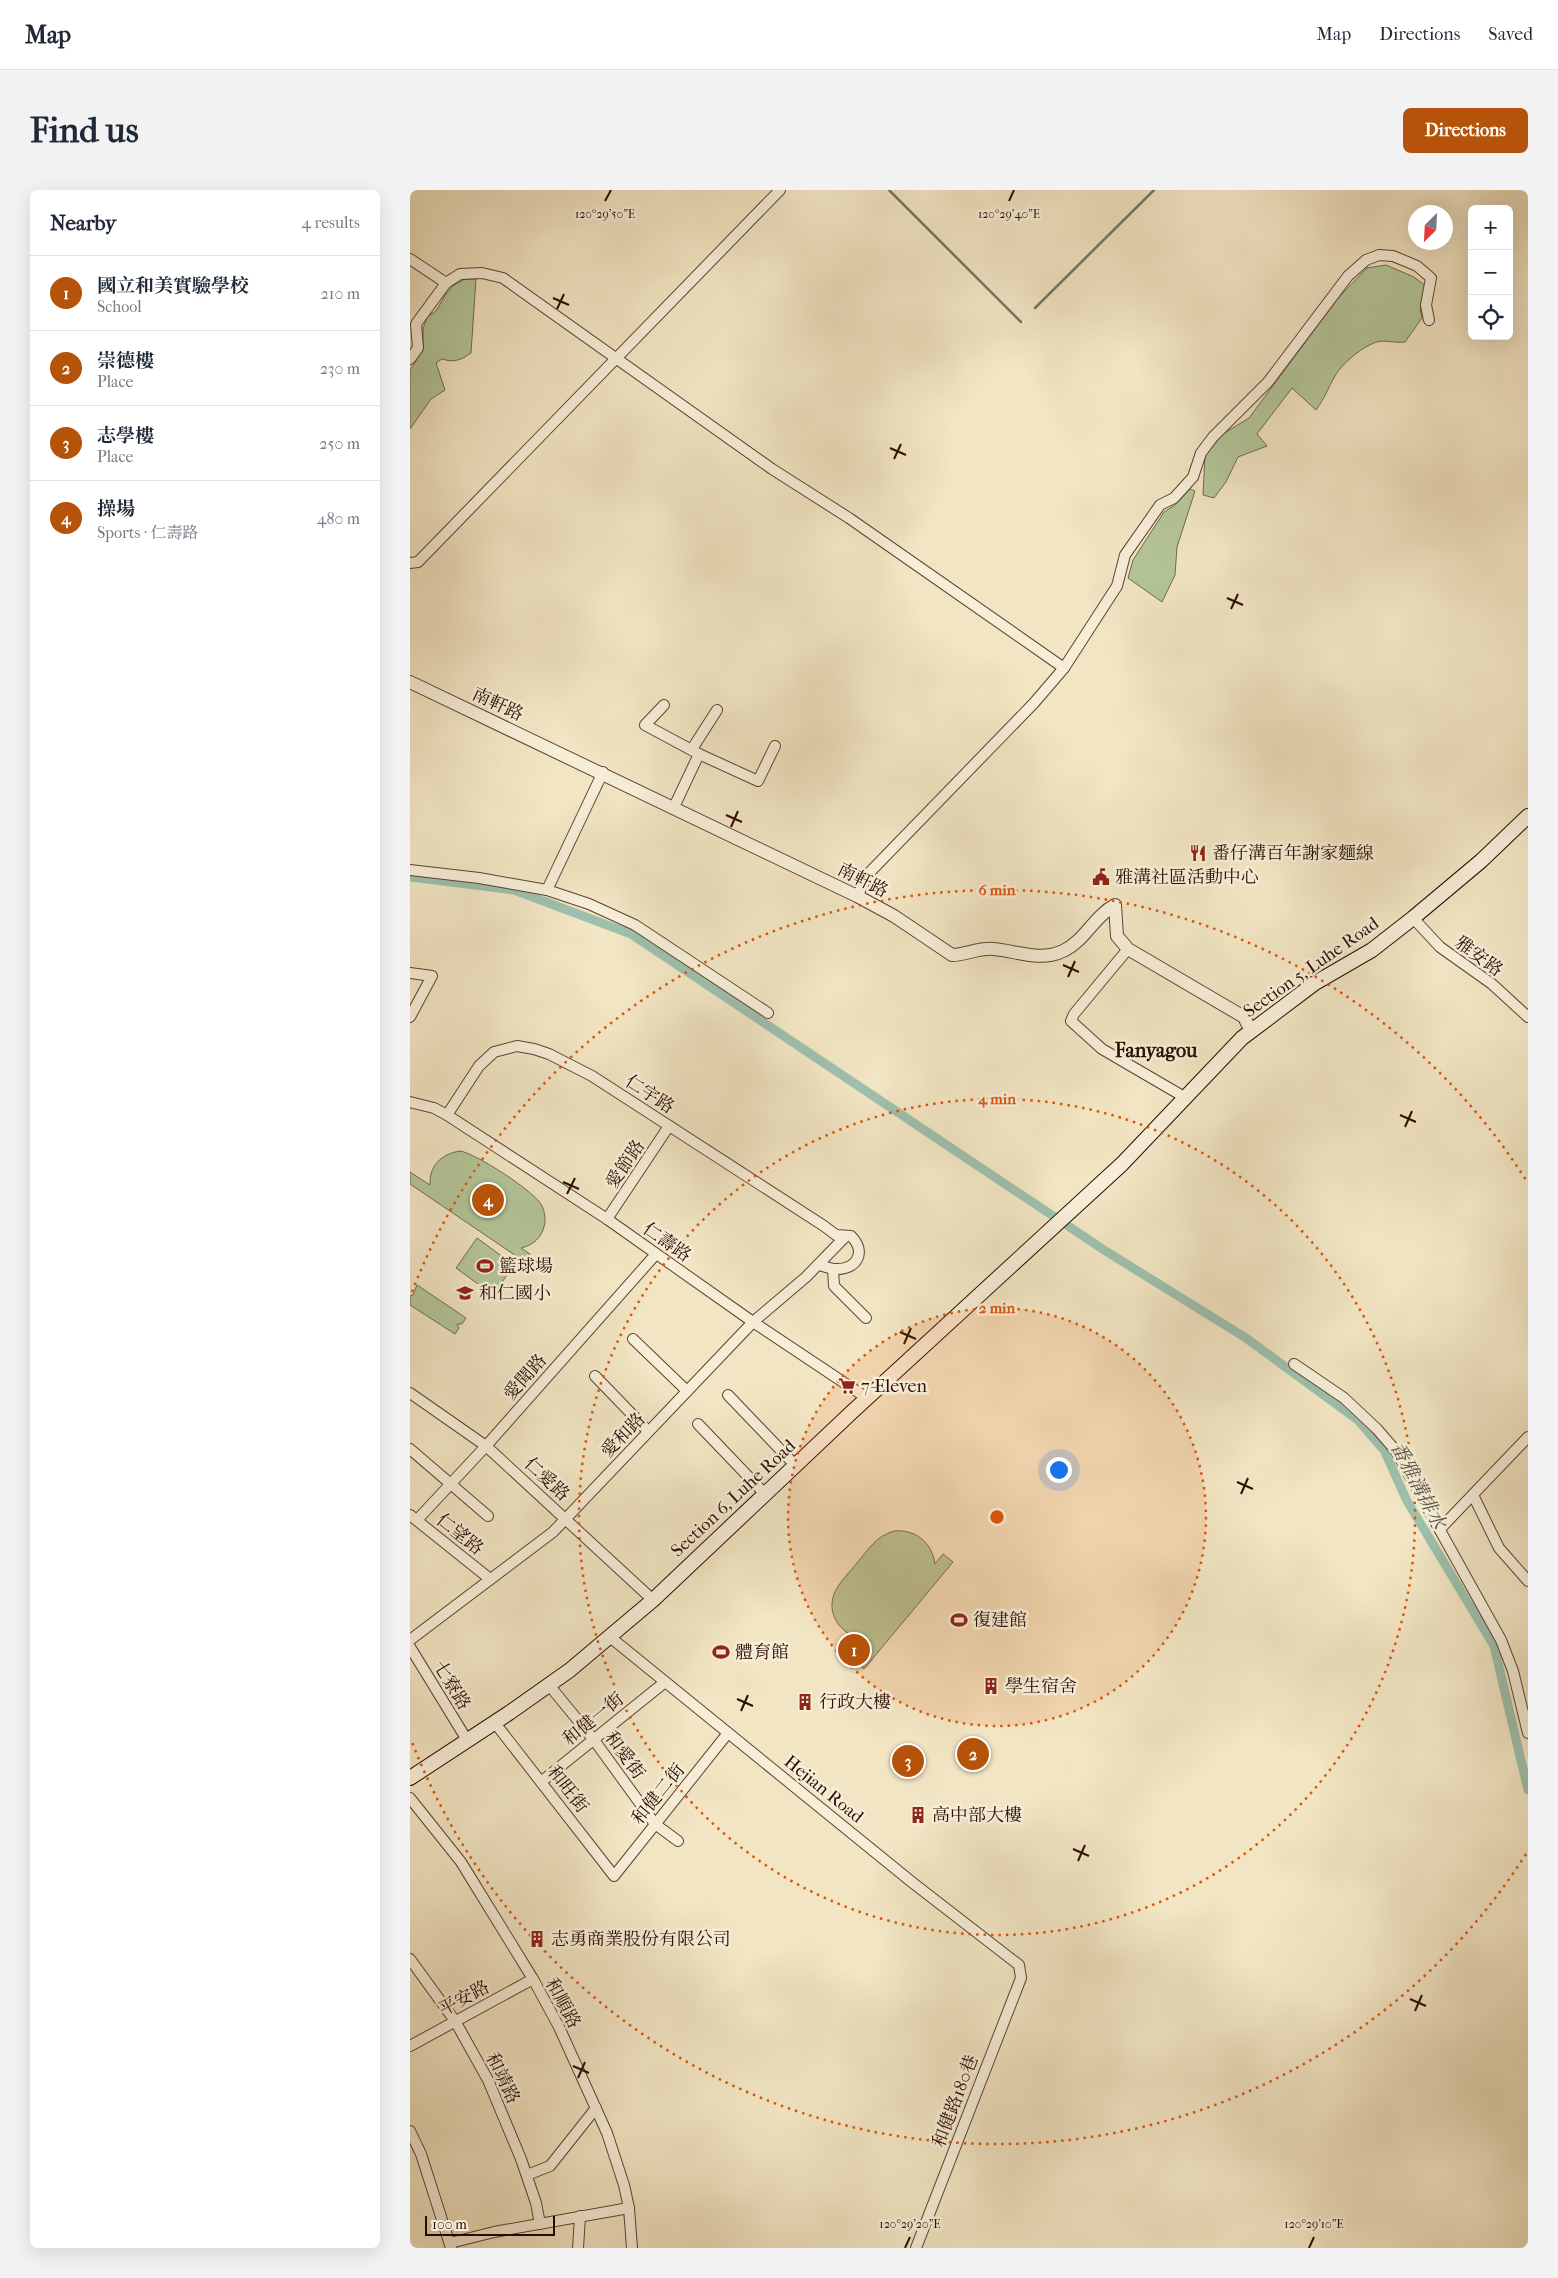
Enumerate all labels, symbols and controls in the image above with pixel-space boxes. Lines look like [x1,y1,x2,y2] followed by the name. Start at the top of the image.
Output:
[25,21,71,49] text: Map
[1317,24,1351,45] text: Map
[1379,24,1460,45] text: Directions
[1488,24,1533,45] text: Saved
[1403,108,1528,153] button: Directions
[30,110,139,151] text: Find us
[1408,205,1453,250] north arrow
[1468,205,1513,340] map controls
[1468,205,1513,250] button: +
[575,207,635,221] text: 120°29'50"E
[978,207,1040,221] text: 120°29'40"E
[50,211,116,235] text: Nearby
[302,213,360,232] text: 4 results
[1468,250,1513,295] button: −
[97,275,249,297] text: 國立和美實驗學校
[63,284,69,303] text: 1
[321,284,360,303] text: 210 m
[1468,295,1513,340] button: locate
[97,297,142,316] text: School
[97,350,154,372] text: 崇德樓
[62,359,70,378] text: 2
[320,359,360,378] text: 230 m
[97,372,133,391] text: Place
[97,425,154,447] text: 志學樓
[63,434,69,453] text: 3
[319,434,360,453] text: 250 m
[97,447,133,466] text: Place
[97,498,135,520] text: 操場
[61,509,71,528] text: 4
[317,509,360,528] text: 480 m
[97,523,199,542] text: Sports · 仁壽路
[469,684,527,725] street label: 南軒路
[1188,843,1208,863] restaurant icon: 番仔溝百年謝家麵線
[1212,843,1374,864] place label: 番仔溝百年謝家麵線
[834,859,892,902] street label: 南軒路
[1091,867,1111,887] public building icon: 雅溝社區活動中心
[1115,867,1259,888] place label: 雅溝社區活動中心
[979,881,1016,899] text: 6 min
[1240,913,1383,1022] street label: Section 5, Luhe Road
[1451,932,1507,981] street label: 雅安路
[1114,1039,1198,1062] district label: Fanyagou
[621,1071,678,1118] street label: 仁宇路
[977,1090,1016,1108] text: 4 min
[602,1136,649,1193] street label: 愛節路
[472,1181,504,1219] pin: 4
[639,1218,695,1266] street label: 仁壽路
[475,1256,495,1276] sports icon: 籃球場
[499,1256,553,1277] place label: 籃球場
[455,1283,475,1303] school or university icon: 和仁國小
[479,1283,551,1304] place label: 和仁國小
[979,1299,1016,1317] text: 2 min
[500,1350,551,1405] street label: 愛聞路
[837,1376,857,1396] supermarket icon: 7-Eleven
[861,1376,927,1397] place label: 7-Eleven
[597,1409,650,1462] street label: 愛和路
[667,1435,800,1561] street label: Section 6, Luhe Road
[1386,1438,1451,1534] water label: 番雅溝排水
[520,1453,574,1505] street label: 仁愛路
[1046,1457,1072,1483] your location
[988,1508,1006,1526] centre of rings
[432,1509,487,1560] street label: 仁望路
[949,1610,969,1630] sports icon: 復建館
[973,1610,1027,1631] place label: 復建館
[838,1631,870,1669] pin: 1
[711,1642,731,1662] sports icon: 體育館
[735,1642,789,1663] place label: 體育館
[429,1657,474,1714] street label: 七寮路
[981,1676,1001,1696] building icon: 學生宿舍
[1005,1676,1077,1697] place label: 學生宿舍
[559,1689,628,1750] street label: 和健一街
[795,1692,815,1712] building icon: 行政大樓
[819,1692,891,1713] place label: 行政大樓
[600,1727,649,1783] street label: 和愛街
[957,1735,989,1773] pin: 2
[892,1742,924,1780] pin: 3
[780,1751,868,1828] street label: Hejian Road
[628,1760,689,1829] street label: 和健二街
[543,1762,593,1817] street label: 和旺街
[908,1805,928,1825] building icon: 高中部大樓
[932,1805,1022,1826] place label: 高中部大樓
[527,1929,547,1949] building icon: 志勇商業股份有限公司
[551,1929,731,1950] place label: 志勇商業股份有限公司
[541,1974,585,2032] street label: 和順路
[435,1976,493,2020] street label: 平安路
[481,2049,524,2107] street label: 和靖路
[928,2052,983,2150] street label: 和健路180巷
[425,2213,555,2236] scale bar
[432,2216,467,2233] text: 100 m
[879,2217,941,2231] text: 120°29'20"E
[1284,2217,1344,2231] text: 120°29'10"E

